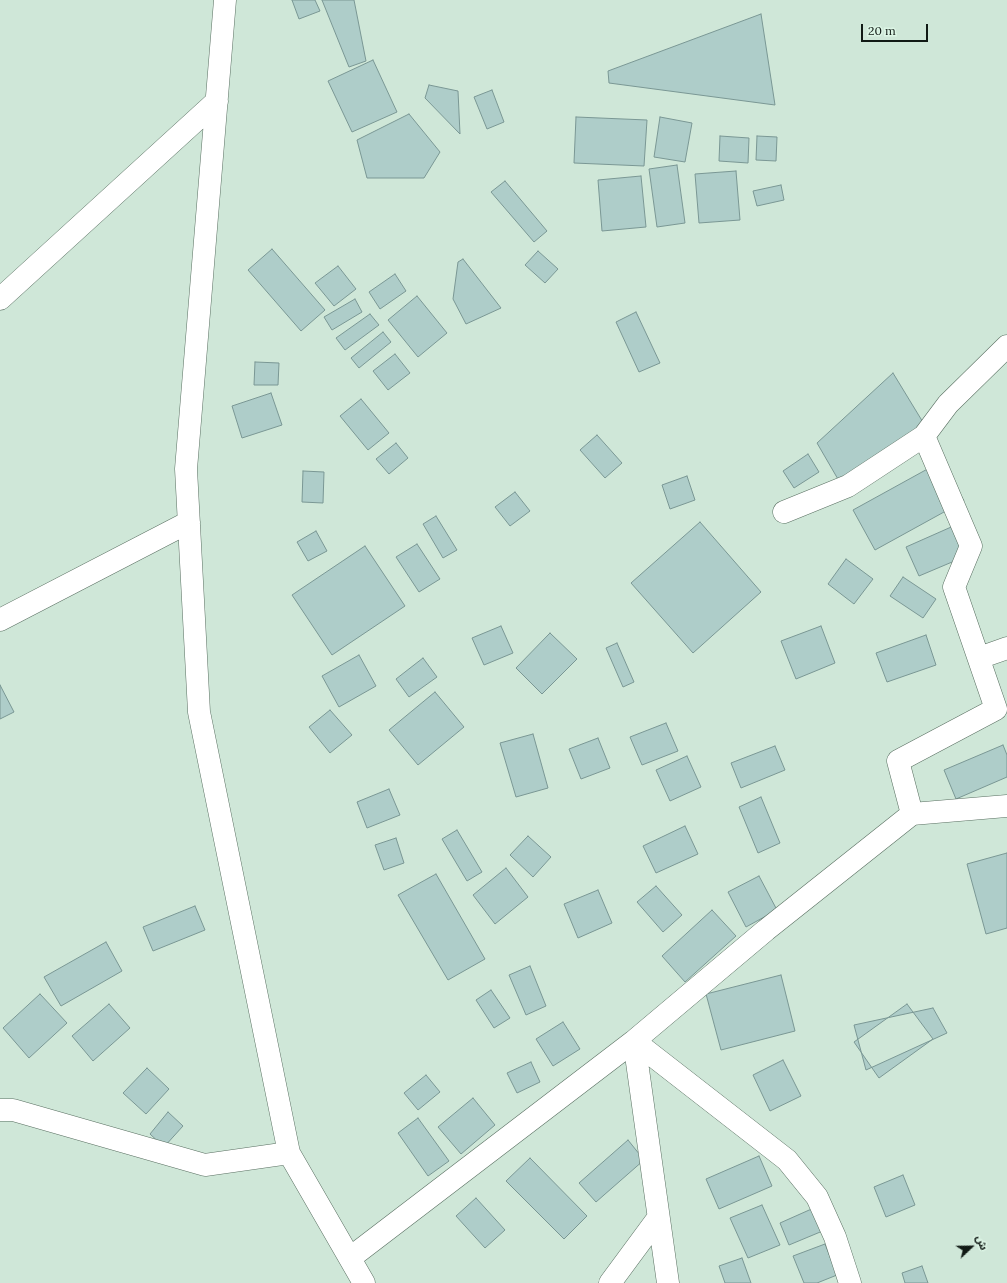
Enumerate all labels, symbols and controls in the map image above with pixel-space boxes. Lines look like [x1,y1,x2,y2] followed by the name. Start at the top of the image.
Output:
[863,16,930,42] scale bar
[868,23,896,38] text: 20 m
[951,1227,991,1267] north arrow
[973,1233,991,1252] text: ش

